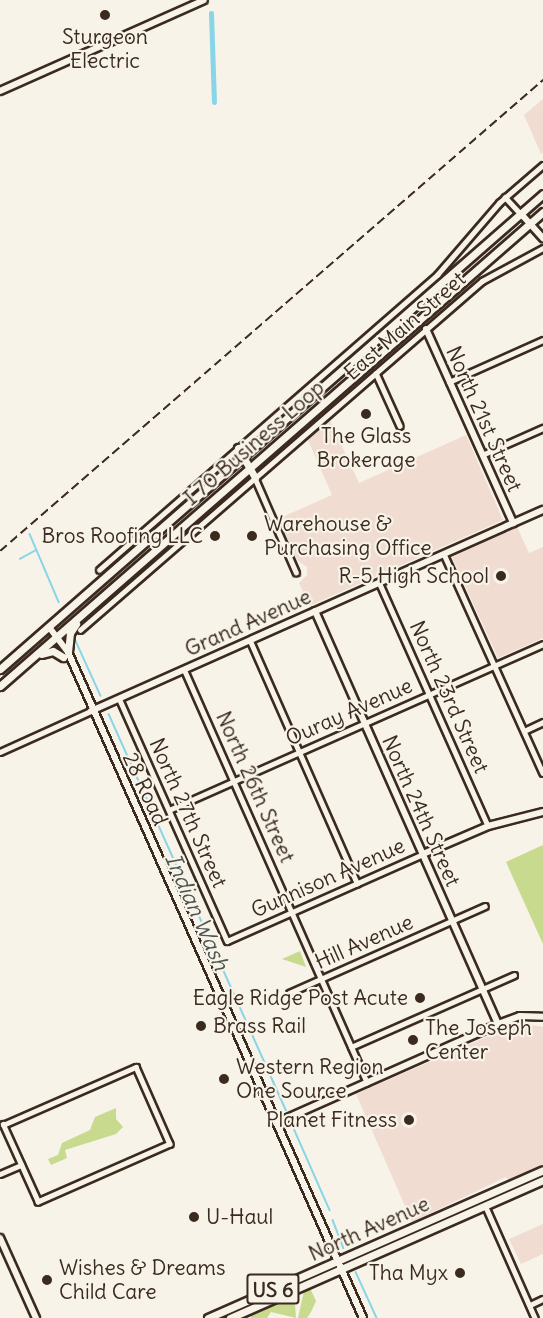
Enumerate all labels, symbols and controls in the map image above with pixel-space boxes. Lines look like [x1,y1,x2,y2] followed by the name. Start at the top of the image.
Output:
[98,8,112,22] marker: Sturgeon Electric
[62,24,148,74] place label: Sturgeon Electric
[339,266,471,386] street label: East Main Street
[441,342,527,496] street label: North 21st Street
[179,375,329,511] street label: I 70 Business Loop
[359,407,373,421] marker: The Glass Brokerage
[316,423,416,473] place label: The Glass Brokerage
[264,511,432,561] place label: Warehouse & Purchasing Office
[42,523,203,549] place label: Bros Roofing LLC
[208,529,222,543] marker: Bros Roofing LLC
[245,529,259,543] marker: Warehouse & Purchasing Office
[339,563,489,589] place label: R-5 High School
[494,569,508,583] marker: R-5 High School
[181,584,315,662] street label: Grand Avenue
[404,617,494,777] street label: North 23rd Street
[282,673,416,751] street label: Ouray Avenue
[210,708,300,866] street label: North 26th Street
[376,732,466,890] street label: North 24th Street
[144,734,232,892] street label: North 27th Street
[117,748,173,830] street label: 28 Road
[247,833,409,923] street label: Gunnison Avenue
[159,849,235,975] water label: Indian Wash
[311,909,417,975] street label: Hill Avenue
[193,985,408,1011] place label: Eagle Ridge Post Acute
[413,991,427,1005] marker: Eagle Ridge Post Acute
[213,1013,306,1039] place label: Brass Rail
[425,1015,532,1065] place label: The Joseph Center
[194,1019,208,1033] marker: Brass Rail
[406,1033,420,1047] marker: The Joseph Center
[236,1054,384,1104] place label: Western Region One Source
[217,1072,231,1086] marker: Western Region One Source
[266,1107,397,1133] place label: Planet Fitness
[402,1113,416,1127] marker: Planet Fitness
[305,1191,433,1267] street label: North Avenue
[206,1204,273,1230] place label: U-Haul
[187,1210,201,1224] marker: U-Haul
[59,1255,226,1305] place label: Wishes & Dreams Child Care
[369,1260,448,1286] place label: Tha Myx
[453,1266,467,1280] marker: Tha Myx
[246,1272,300,1306] road number: US 6
[40,1273,54,1287] marker: Wishes & Dreams Child Care

